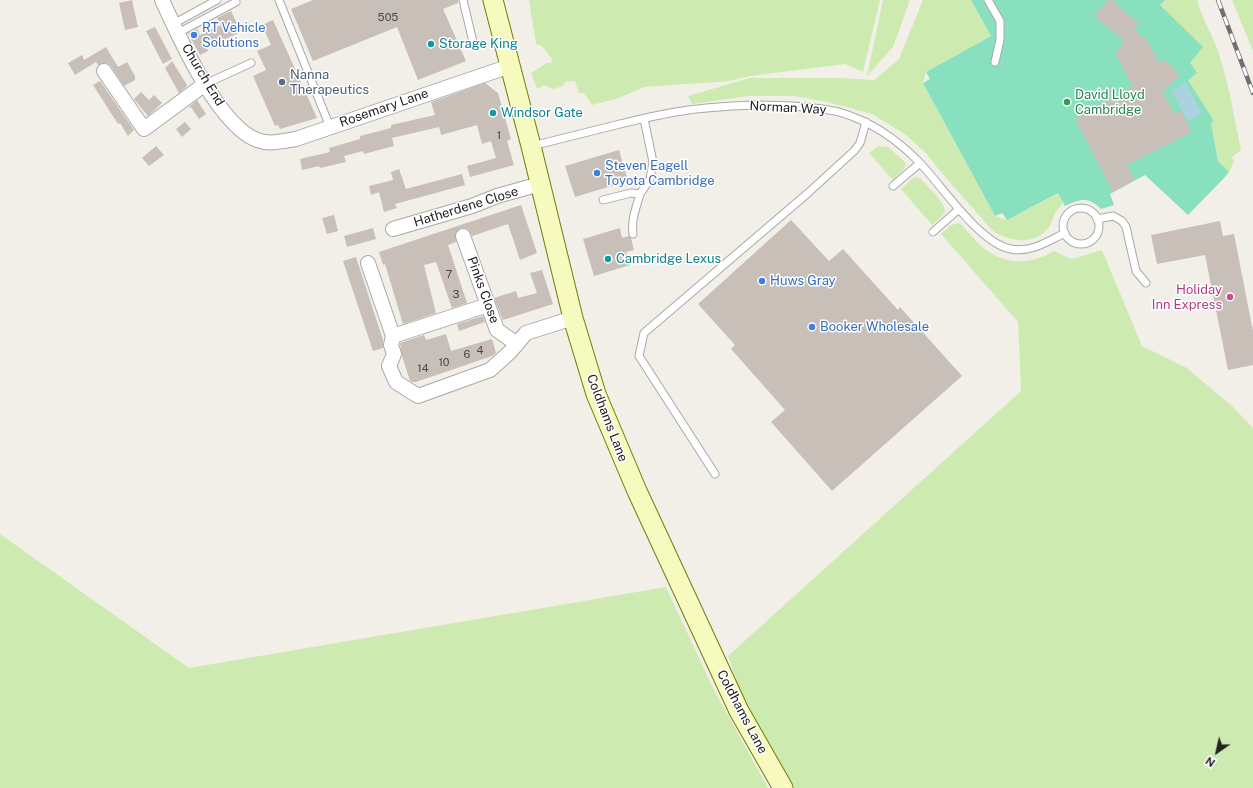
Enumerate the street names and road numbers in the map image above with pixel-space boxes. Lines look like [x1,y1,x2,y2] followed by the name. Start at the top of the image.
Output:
[178,41,228,109] street label: Church End
[338,85,430,131] street label: Rosemary Lane
[749,98,827,118] street label: Norman Way
[412,184,520,230] street label: Hatherdene Close
[464,255,502,325] street label: Pinks Close
[583,372,631,464] street label: Coldhams Lane
[713,667,771,757] street label: Coldhams Lane

